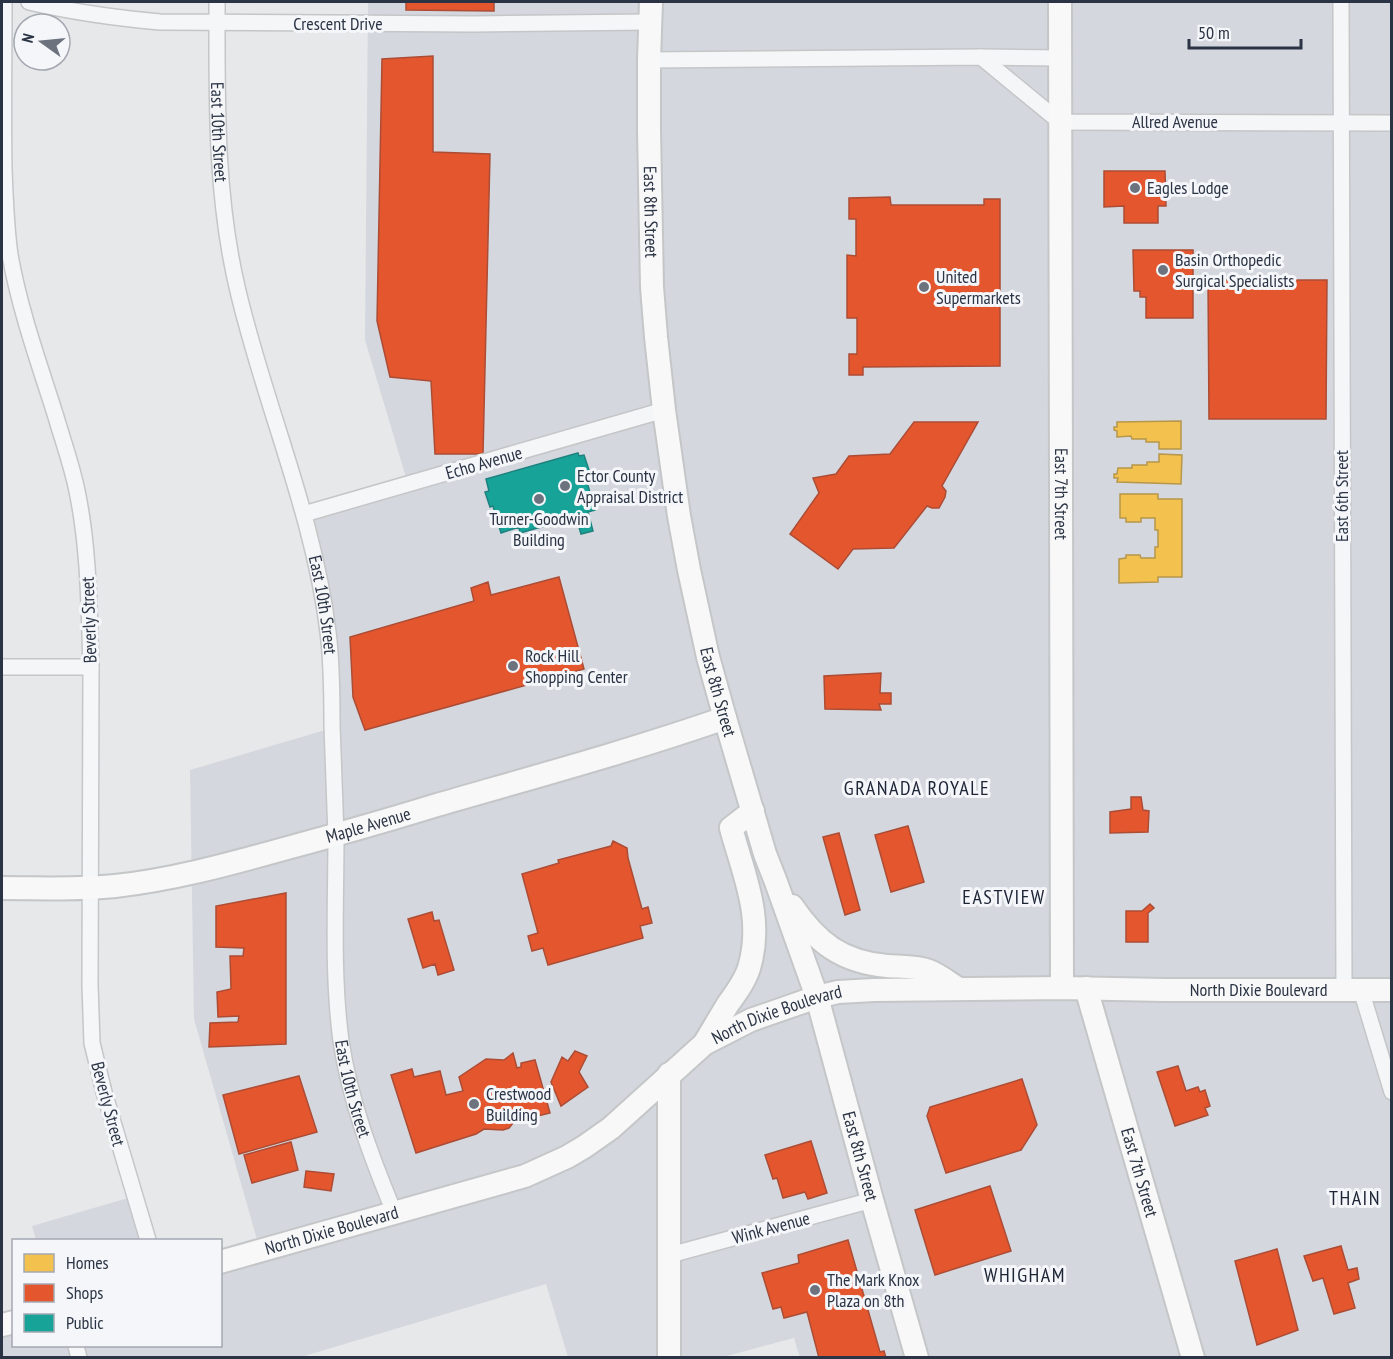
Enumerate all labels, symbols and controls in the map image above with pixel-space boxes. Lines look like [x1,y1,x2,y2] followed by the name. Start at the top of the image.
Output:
[12,12,72,72] north arrow
[293,12,383,35] street label: Crescent Drive
[1189,12,1302,50] scale bar
[1198,21,1230,44] text: 50 m
[17,31,38,45] text: N
[206,82,233,183] street label: East 10th Street
[1132,110,1218,133] street label: Allred Avenue
[639,166,663,258] street label: East 8th Street
[1147,176,1229,199] place label: Eagles Lodge
[1128,181,1142,195] marker: Eagles Lodge
[1175,248,1294,292] place label: Basin Orthopedic Surgical Specialists
[1156,263,1170,277] marker: Basin Orthopedic Surgical Specialists
[936,265,1021,309] place label: United Supermarkets
[917,280,931,294] marker: United Supermarkets
[443,441,525,484] street label: Echo Avenue
[1050,448,1073,540] street label: East 7th Street
[1330,450,1353,542] street label: East 6th Street
[577,464,683,508] place label: Ector County Appraisal District
[558,479,572,493] marker: Ector County Appraisal District
[532,492,546,506] marker: Turner-Goodwin Building
[489,507,589,551] place label: Turner-Goodwin Building
[304,553,342,655] street label: East 10th Street
[75,576,102,664] street label: Beverly Street
[525,644,628,688] place label: Rock Hill Shopping Center
[695,645,742,739] street label: East 8th Street
[506,659,520,673] marker: Rock Hill Shopping Center
[844,775,990,801] district label: GRANADA ROYALE
[323,802,413,848] street label: Maple Avenue
[962,884,1046,910] district label: EASTVIEW
[1190,978,1328,1001] street label: North Dixie Boulevard
[707,979,844,1049] street label: North Dixie Boulevard
[330,1038,377,1140] street label: East 10th Street
[86,1059,131,1149] street label: Beverly Street
[486,1082,551,1126] place label: Crestwood Building
[467,1097,481,1111] marker: Crestwood Building
[838,1109,884,1204] street label: East 8th Street
[1116,1125,1164,1220] street label: East 7th Street
[1329,1185,1381,1211] district label: THAIN
[262,1200,401,1260] street label: North Dixie Boulevard
[730,1206,812,1249] street label: Wink Avenue
[12,1239,222,1347] legend
[66,1251,109,1274] text: Homes
[984,1262,1066,1288] district label: WHIGHAM
[827,1268,920,1312] place label: The Mark Knox Plaza on 8th
[66,1281,103,1304] text: Shops
[808,1283,822,1297] marker: The Mark Knox Plaza on 8th
[66,1311,104,1334] text: Public

